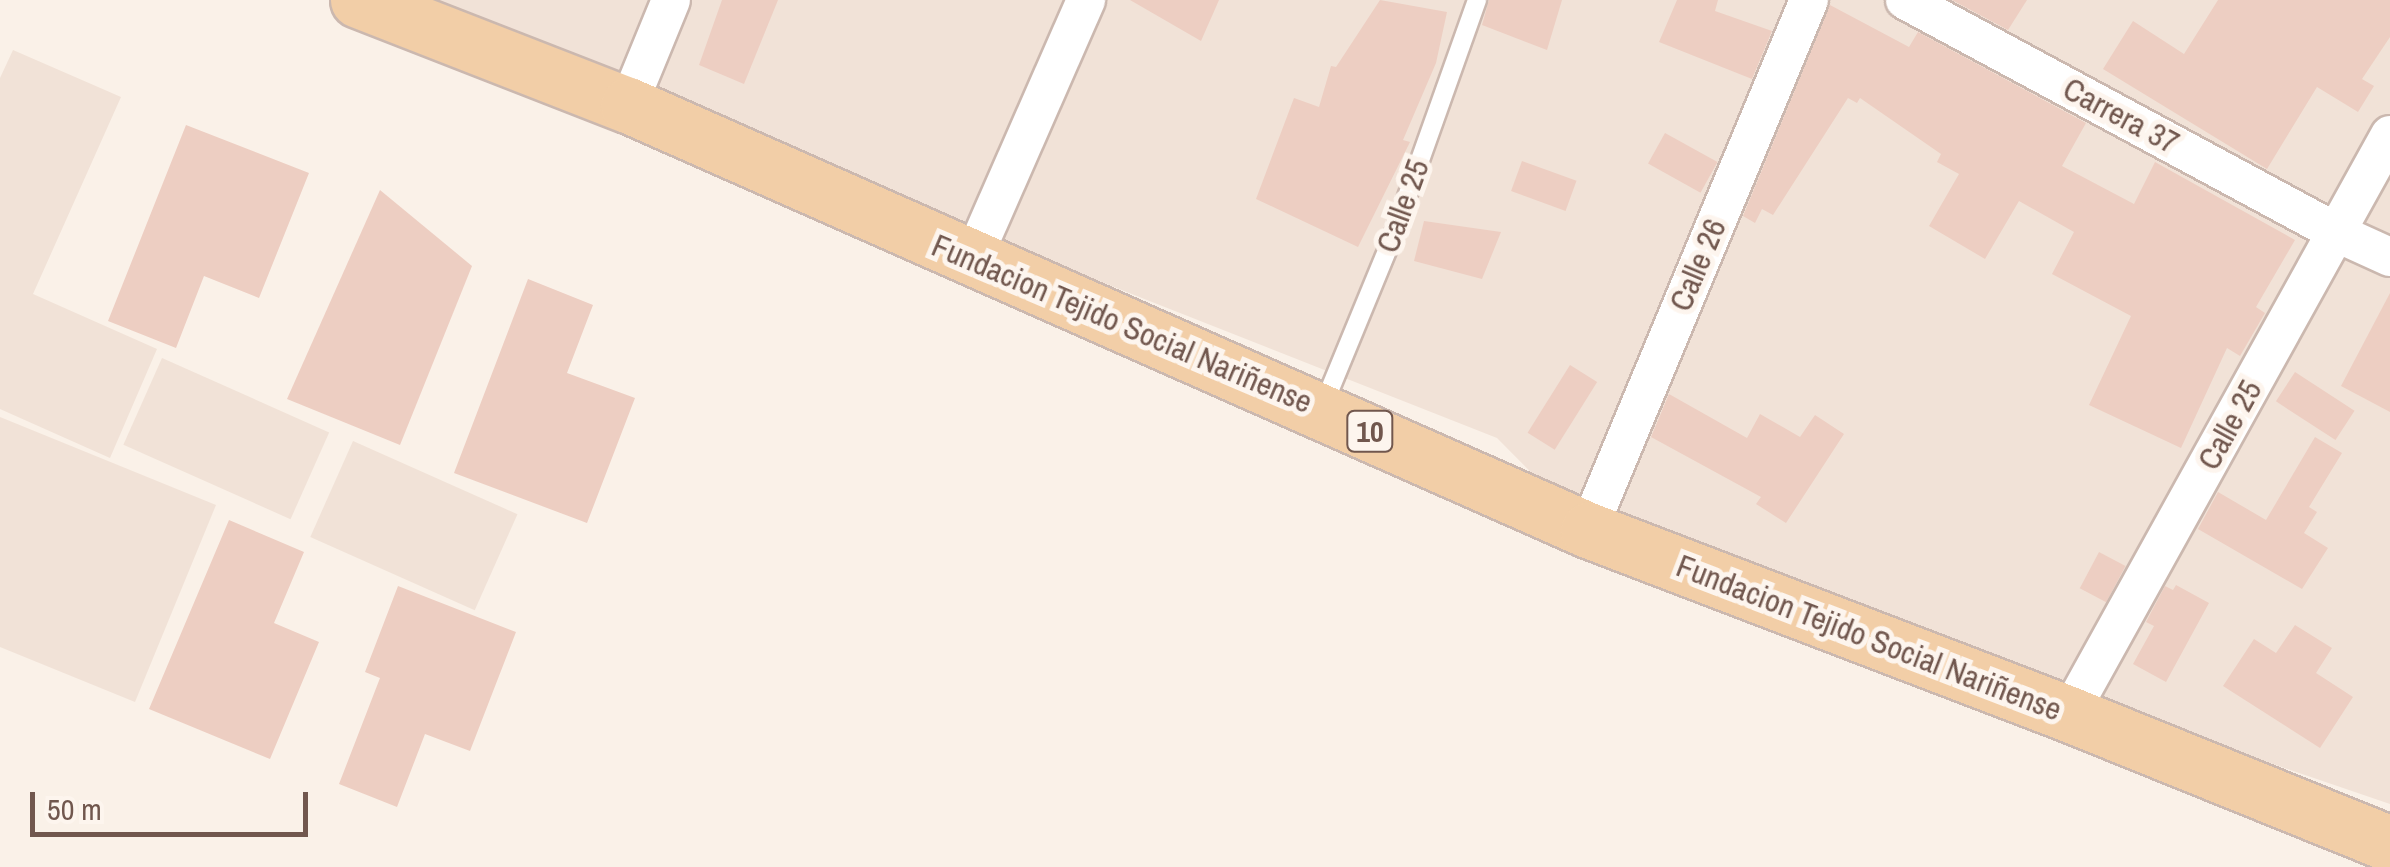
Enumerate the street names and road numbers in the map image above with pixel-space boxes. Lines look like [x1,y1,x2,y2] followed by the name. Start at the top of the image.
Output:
[2057,70,2185,162] street label: Carrera 37
[1368,154,1438,258] street label: Calle 25
[1662,213,1734,317] street label: Calle 26
[926,226,1318,422] street label: Fundacion Tejido Social Nariñense
[2190,374,2270,476] street label: Calle 25
[1345,406,1395,456] road number: 10
[1671,547,2067,729] street label: Fundacion Tejido Social Nariñense

